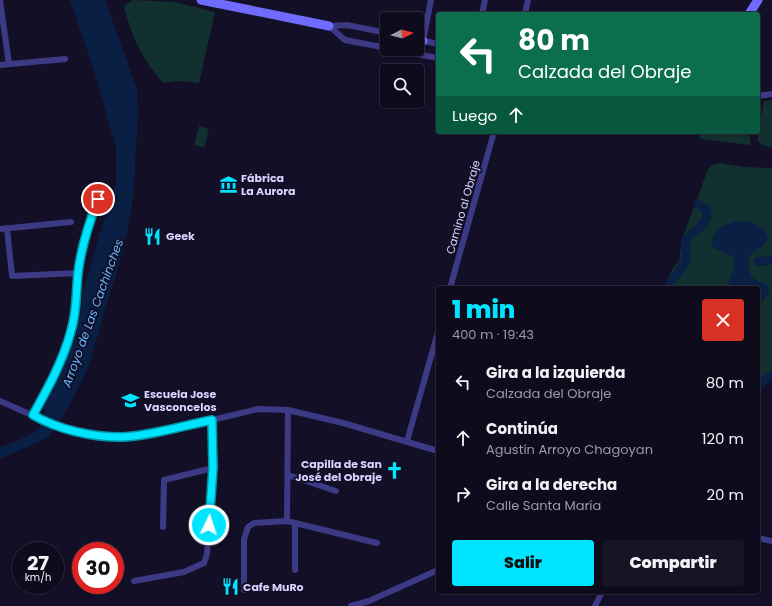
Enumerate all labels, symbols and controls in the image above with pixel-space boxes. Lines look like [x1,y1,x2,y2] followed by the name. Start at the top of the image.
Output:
[380,12,424,56] north arrow
[380,12,424,108] map controls
[518,21,590,60] text: 80 m
[452,28,504,80] icon: left
[518,59,691,84] text: Calzada del Obraje
[380,64,424,108] button: search
[505,104,527,126] icon: ahead
[452,105,497,126] text: Luego
[442,158,484,256] street label: Camino al Obraje
[241,170,295,199] place label: Fábrica La Aurora
[218,174,238,194] museum icon: Fábrica La Aurora
[81,182,115,216] pin
[87,188,109,210] icon: arrive
[143,226,163,246] restaurant icon: Geek
[166,228,195,244] place label: Geek
[57,236,127,390] water label: Arroyo de Las Cachinches
[452,293,515,326] text: 1 min
[702,299,744,341] button: close
[452,325,534,344] text: 400 m · 19:43
[486,362,625,383] text: Gira a la izquierda
[452,371,474,393] icon: left
[706,372,744,393] text: 80 m
[486,384,611,403] text: Calzada del Obraje
[144,386,217,415] place label: Escuela Jose Vasconcelos
[121,390,141,410] school or university icon: Escuela Jose Vasconcelos
[486,418,558,439] text: Continúa
[452,427,474,449] icon: ahead
[702,428,744,449] text: 120 m
[486,440,653,459] text: Agustín Arroyo Chagoyan
[295,456,382,485] place label: Capilla de San José del Obraje
[385,460,405,480] church icon: Capilla de San José del Obraje
[486,474,617,495] text: Gira a la derecha
[452,483,474,505] icon: right
[706,484,744,505] text: 20 m
[486,496,601,515] text: Calle Santa María
[188,504,230,546] position arrow
[452,540,594,586] button: Salir
[602,540,744,586] button: Compartir
[72,542,124,594] speed limit sign: 30
[27,549,49,577] text: 27
[25,570,51,585] text: km/h
[220,577,240,597] restaurant icon: Cafe MuRo
[243,579,304,595] place label: Cafe MuRo

